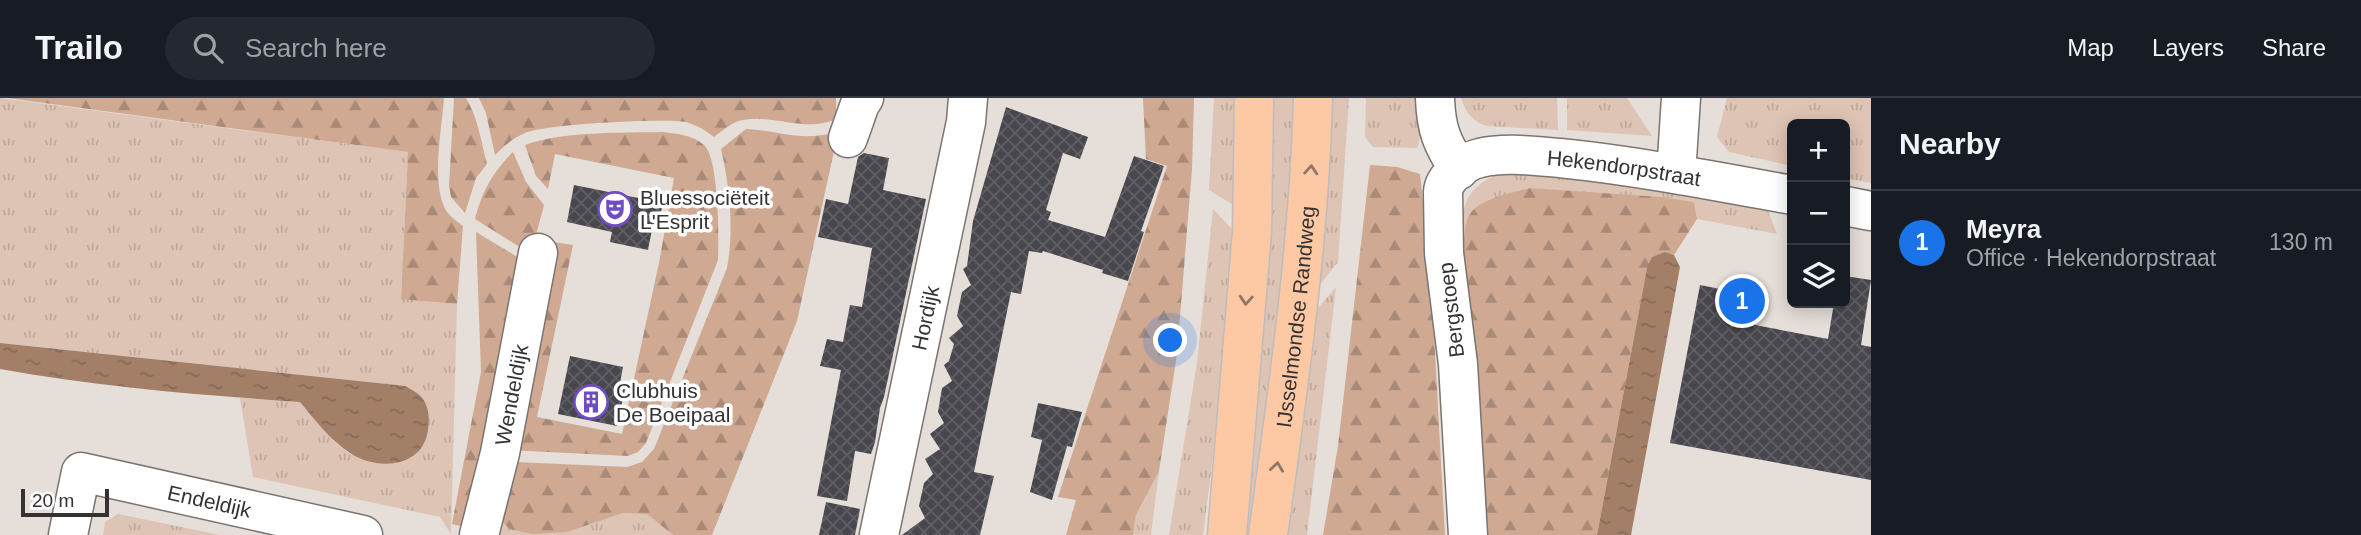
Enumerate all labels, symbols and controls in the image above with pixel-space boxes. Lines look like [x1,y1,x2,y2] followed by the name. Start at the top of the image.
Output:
[165,17,655,80] search box
[35,29,123,66] text: Trailo
[189,29,227,67] icon: search
[245,33,387,63] text: Search here
[2067,34,2114,61] text: Map
[2152,34,2224,61] text: Layers
[2262,34,2326,61] text: Share
[1787,119,1850,308] map controls
[1787,119,1850,182] button: +
[1899,127,2001,160] text: Nearby
[1546,145,1703,190] street label: Hekendorpstraat
[1303,164,1318,175] one-way arrow
[1787,182,1850,245] button: −
[640,186,770,233] place label: Bluessociëteit L'Esprit
[596,190,634,228] theatre icon: Bluessociëteit L'Esprit
[1271,205,1319,429] street label: IJsselmondse Randweg
[1966,214,2041,244] text: Meyra
[1916,229,1928,255] text: 1
[2269,229,2333,255] text: 130 m
[1787,245,1850,308] button: layers
[1966,245,2216,271] text: Office · Hekendorpstraat
[1434,261,1468,359] street label: Bergstoep
[1719,275,1765,327] pin: 1
[907,283,943,352] street label: Hordijk
[1239,295,1254,306] one-way arrow
[1153,323,1187,357] your location
[490,342,532,447] street label: Wendeldijk
[616,379,730,426] place label: Clubhuis De Boeipaal
[572,383,610,421] building icon: Clubhuis De Boeipaal
[1270,462,1285,473] one-way arrow
[165,480,254,521] street label: Endeldijk
[21,486,108,518] scale bar
[32,490,74,511] text: 20 m

